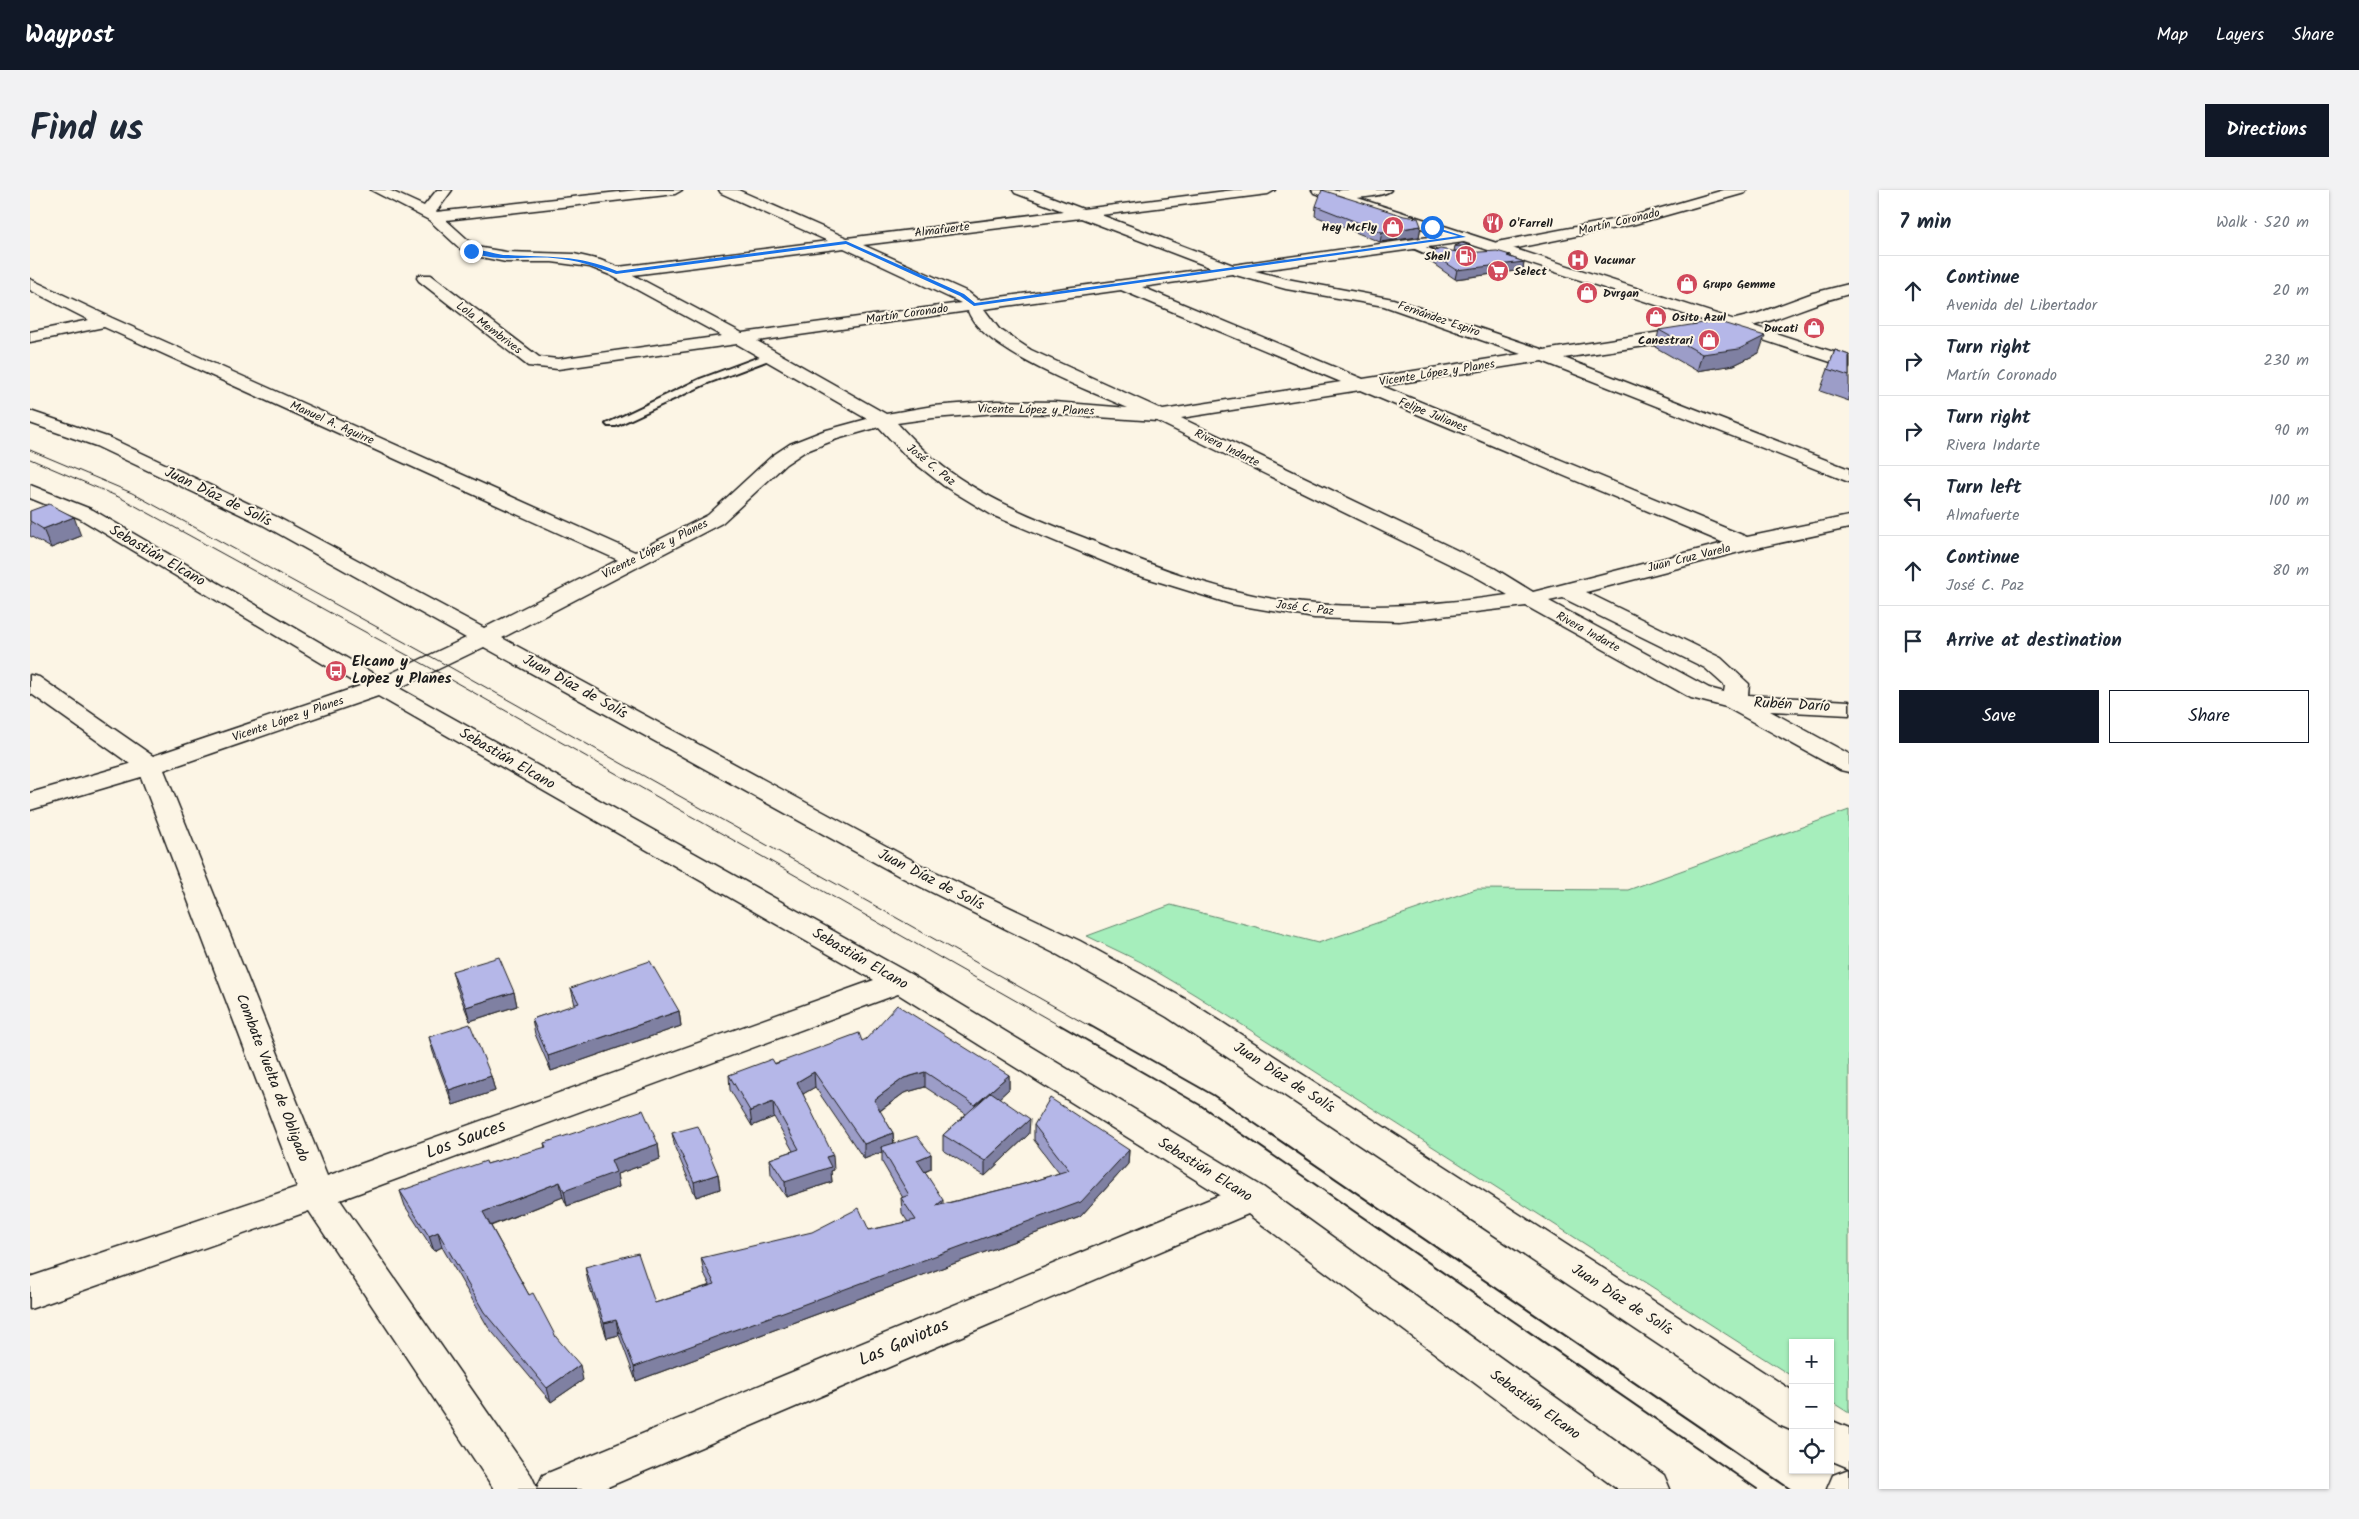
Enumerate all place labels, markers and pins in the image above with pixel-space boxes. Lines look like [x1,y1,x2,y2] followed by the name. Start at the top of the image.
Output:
[1481,211,1505,235] restaurant icon: O'Farrell
[1509,214,1553,233] place label: O'Farrell
[1381,215,1405,239] shop icon: Hey McFly
[1322,218,1378,237] place label: Hey McFly
[1454,244,1478,268] fuel station icon: Shell
[1424,247,1451,266] place label: Shell
[1566,248,1590,272] hospital icon: Vacunar
[1594,251,1636,270] place label: Vacunar
[1486,259,1510,283] supermarket icon: Select
[1514,262,1547,281] place label: Select
[1675,272,1699,296] shop icon: Grupo Gemme
[1703,275,1776,294] place label: Grupo Gemme
[1575,281,1599,305] shop icon: Dvrgan
[1603,284,1639,303] place label: Dvrgan
[1644,305,1668,329] shop icon: Osito Azul
[1672,308,1727,327] place label: Osito Azul
[1802,316,1826,340] shop icon: Ducati
[1764,319,1799,338] place label: Ducati
[1697,328,1721,352] shop icon: Canestrari
[1638,331,1694,350] place label: Canestrari
[352,650,451,691] place label: Elcano y Lopez y Planes
[324,659,348,683] bus stop icon: Elcano y Lopez y Planes

